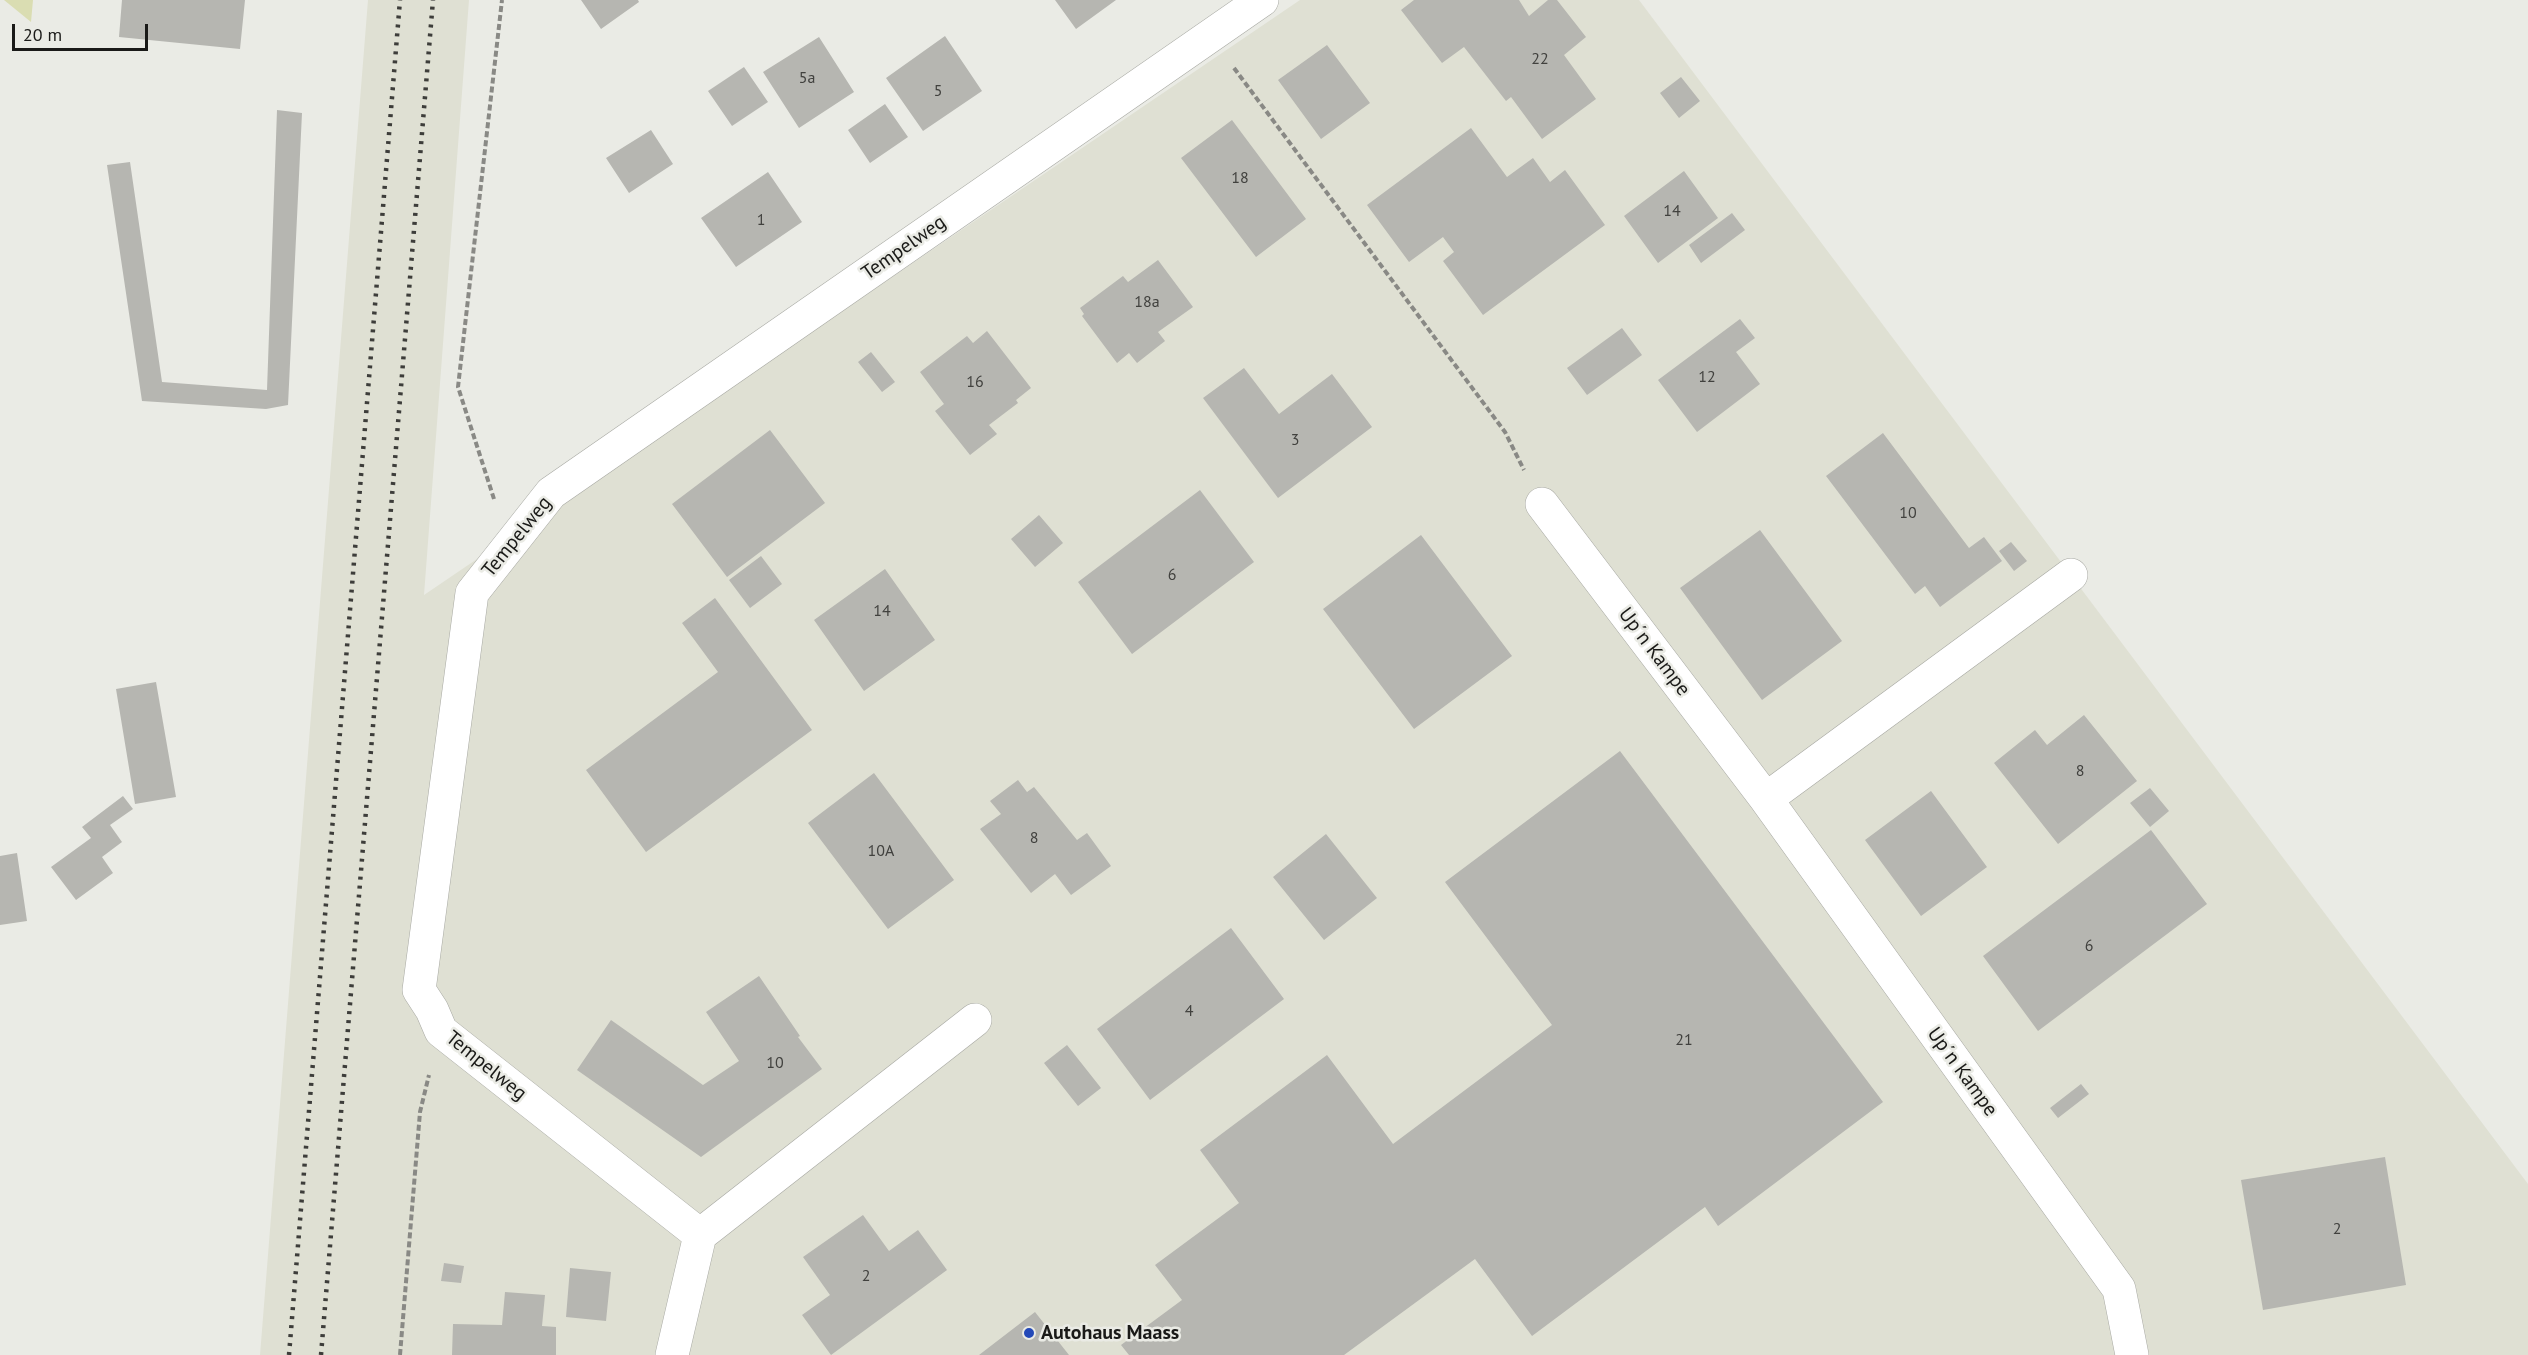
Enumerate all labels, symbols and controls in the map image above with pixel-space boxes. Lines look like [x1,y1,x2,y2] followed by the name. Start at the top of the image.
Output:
[15,12,152,50] scale bar
[23,23,62,46] text: 20 m
[1531,49,1549,69] house number: 22
[799,68,815,88] house number: 5a
[934,81,942,101] house number: 5
[1231,168,1249,188] house number: 18
[1663,201,1681,221] house number: 14
[757,210,765,230] house number: 1
[857,210,951,286] street label: Tempelweg
[1134,292,1160,312] house number: 18a
[1698,367,1716,387] house number: 12
[966,372,984,392] house number: 16
[1291,430,1299,450] house number: 3
[477,492,557,582] street label: Tempelweg
[1899,503,1917,523] house number: 10
[1168,565,1176,585] house number: 6
[873,601,891,621] house number: 14
[1613,603,1695,701] street label: Up´n Kampe
[2076,761,2084,781] house number: 8
[1030,828,1038,848] house number: 8
[868,841,894,861] house number: 10A
[2085,936,2093,956] house number: 6
[1185,1001,1193,1021] house number: 4
[1922,1023,2002,1121] street label: Up´n Kampe
[441,1026,531,1106] street label: Tempelweg
[1675,1030,1693,1050] house number: 21
[766,1053,784,1073] house number: 10
[2333,1219,2341,1239] house number: 2
[862,1266,870,1286] house number: 2
[1041,1321,1179,1345] place label: Autohaus Maass
[1022,1326,1036,1340] marker: Autohaus Maass

